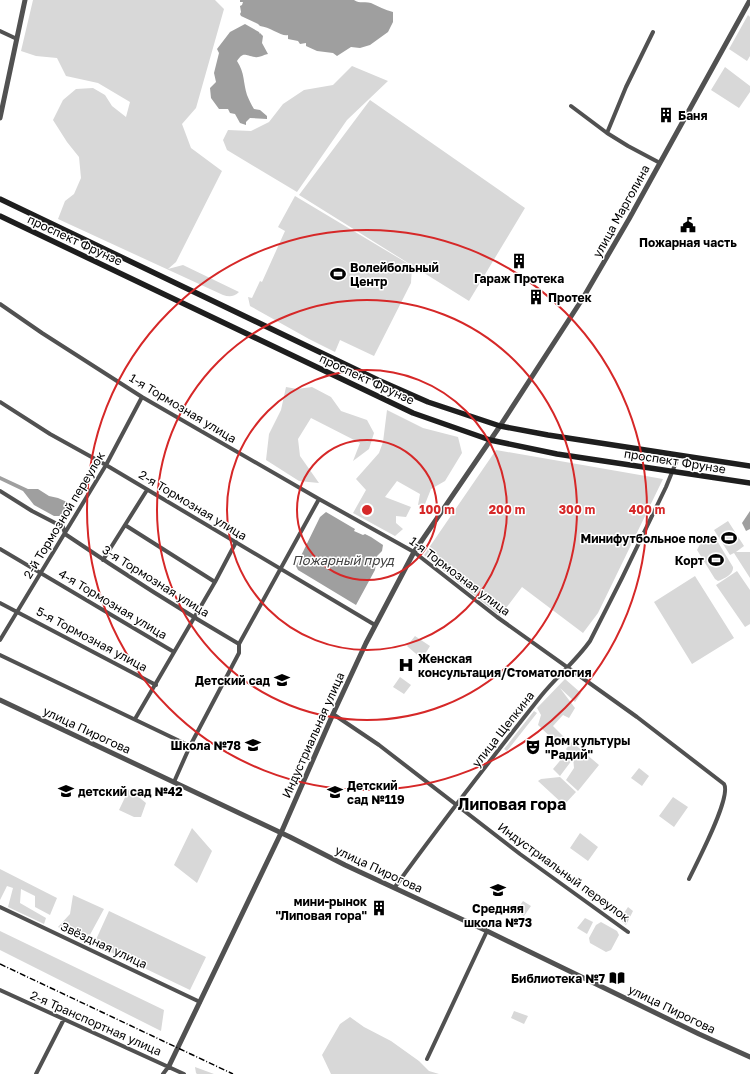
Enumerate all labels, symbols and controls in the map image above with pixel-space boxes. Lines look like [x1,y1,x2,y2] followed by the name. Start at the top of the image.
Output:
[657,106,675,124] building icon: Баня
[678,108,707,123] place label: Баня
[589,162,653,260] street label: улица Марголина
[25,211,125,269] street label: проспект Фрунзе
[679,216,697,234] public building icon: Пожарная часть
[639,235,737,250] place label: Пожарная часть
[510,252,528,270] building icon: Гараж Протека
[350,260,439,289] place label: Волейбольный Центр
[329,265,347,283] sports icon: Волейбольный Центр
[474,271,564,286] place label: Гараж Протека
[527,288,545,306] building icon: Протек
[548,290,592,305] place label: Протек
[317,350,417,408] street label: проспект Фрунзе
[127,370,239,446] street label: 1-я Тормозная улица
[623,446,727,476] street label: проспект Фрунзе
[20,449,108,581] street label: 2-й Тормозной переулок
[136,467,250,543] street label: 2-я Тормозная улица
[419,502,455,517] text: 100 m
[489,502,525,517] text: 200 m
[559,502,595,517] text: 300 m
[629,502,665,517] text: 400 m
[360,503,374,517] centre of rings
[720,529,738,547] sports icon: Минифутбольное поле
[580,531,717,546] place label: Минифутбольное поле
[407,533,513,619] street label: 1-я Тормозная улица
[100,542,212,620] street label: 3-я Тормозная улица
[707,551,725,569] sports icon: Корт
[292,552,395,568] water label: Пожарный пруд
[675,553,704,568] place label: Корт
[56,566,170,642] street label: 4-я Тормозная улица
[34,603,150,675] street label: 5-я Тормозная улица
[418,651,591,680] place label: Женская консультация/Стоматология
[397,656,415,674] hospital icon: Женская консультация/Стоматология
[278,670,348,800] street label: Индустриальная улица
[273,671,291,689] school or university icon: Детский сад
[195,673,270,688] place label: Детский сад
[469,688,537,770] street label: улица Щепкина
[41,703,133,757] street label: улица Пирогова
[545,733,630,762] place label: Дом культуры "Радий"
[244,736,262,754] school or university icon: Школа №78
[171,738,241,753] place label: Школа №78
[524,738,542,756] theatre icon: Дом культуры "Радий"
[347,778,405,807] place label: Детский сад №119
[57,782,75,800] school or university icon: детский сад №42
[326,783,344,801] school or university icon: Детский сад №119
[78,784,183,799] place label: детский сад №42
[458,794,566,814] district label: Липовая гора
[495,819,633,925] street label: Индустриальный переулок
[333,842,425,896] street label: улица Пирогова
[489,881,507,899] school or university icon: Средняя школа №73
[275,894,367,923] place label: мини-рынок "Липовая гора"
[370,899,388,917] building icon: мини-рынок "Липовая гора"
[464,901,532,930] place label: Средняя школа №73
[58,918,150,972] street label: Звёздная улица
[608,969,626,987] library icon: Библиотека №7
[511,971,605,986] place label: Библиотека №7
[626,981,718,1037] street label: улица Пирогова
[28,987,164,1059] street label: 2-я Транспортная улица

